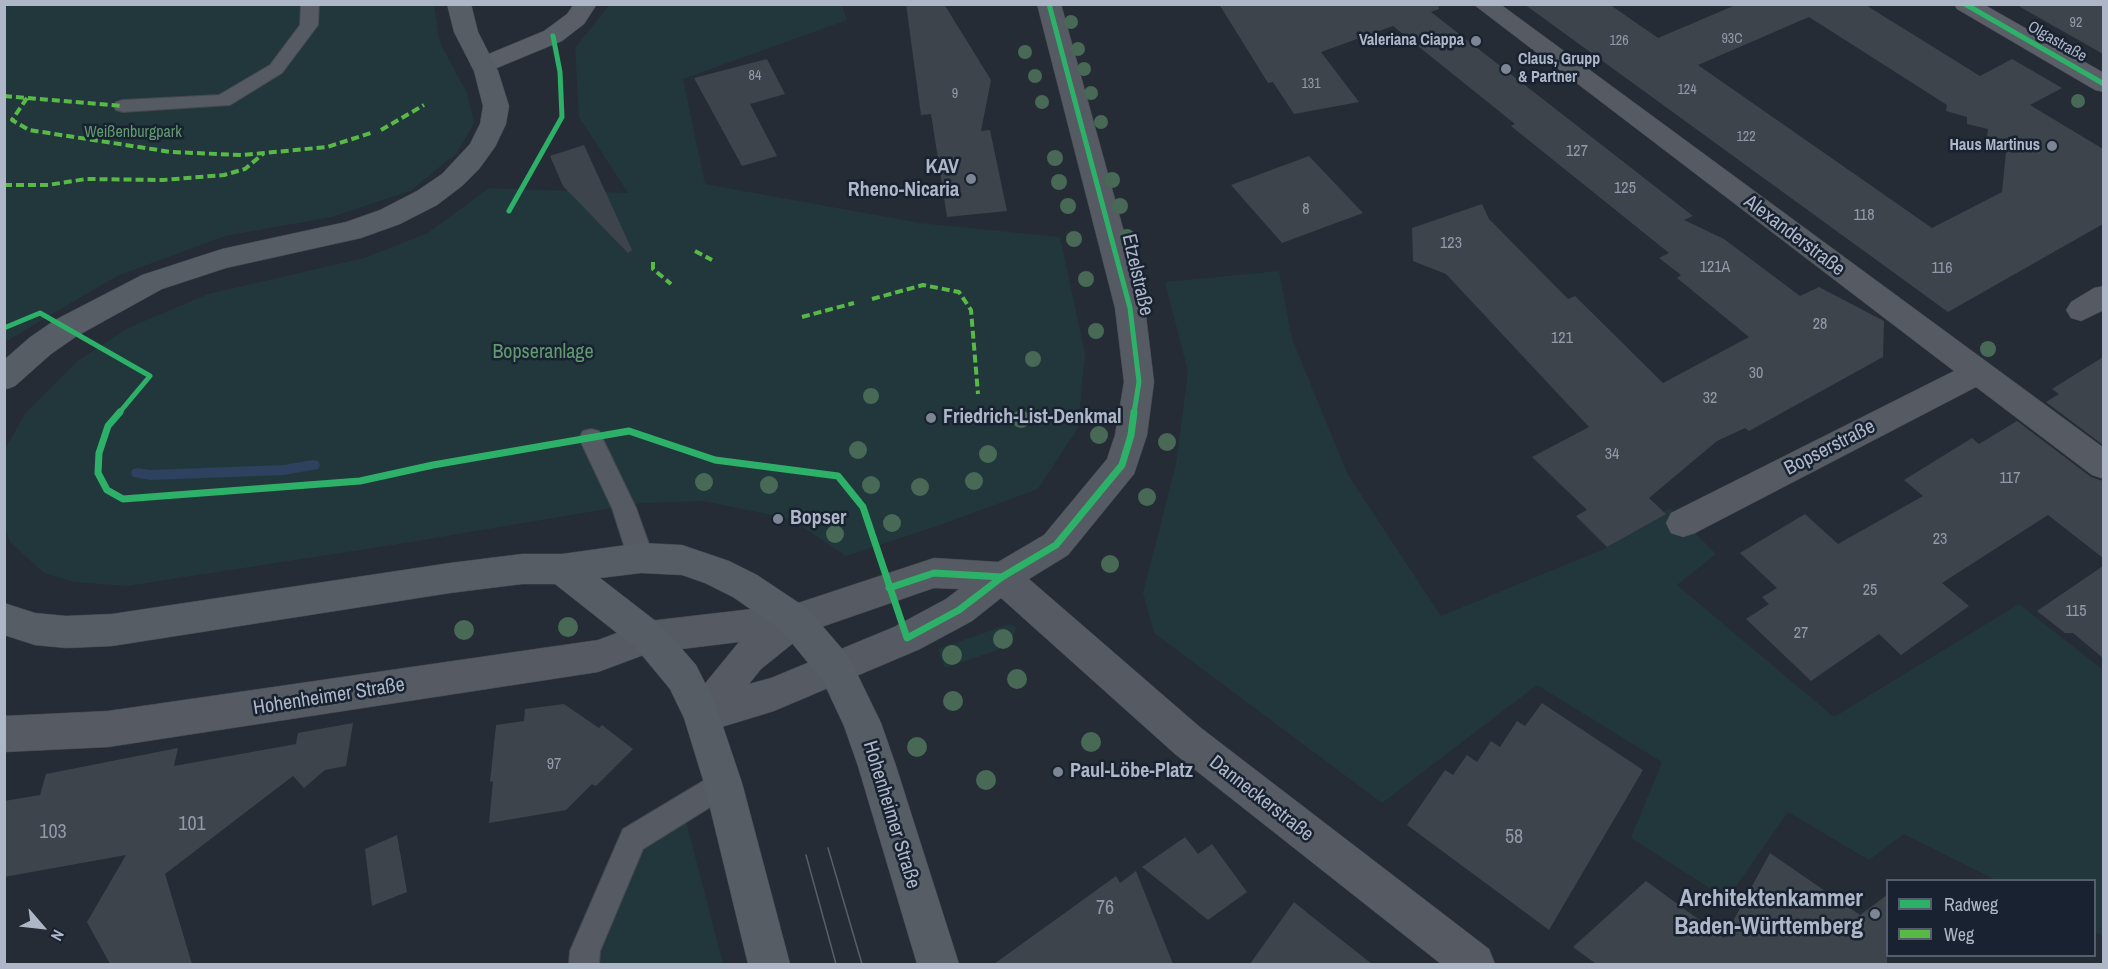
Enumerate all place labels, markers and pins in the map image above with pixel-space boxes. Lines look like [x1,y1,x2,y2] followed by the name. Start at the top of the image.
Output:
[1359,31,1464,51] place label: Valeriana Ciappa
[1469,34,1483,48] marker: Valeriana Ciappa
[1518,50,1600,88] place label: Claus, Grupp & Partner
[1499,62,1513,76] marker: Claus, Grupp & Partner
[1950,136,2040,156] place label: Haus Martinus
[2045,139,2059,153] marker: Haus Martinus
[848,156,959,203] place label: KAV Rheno-Nicaria
[964,172,978,186] marker: KAV Rheno-Nicaria
[943,406,1122,430] place label: Friedrich-List-Denkmal
[924,411,938,425] marker: Friedrich-List-Denkmal
[790,507,846,531] place label: Bopser
[771,512,785,526] marker: Bopser
[1070,760,1193,784] place label: Paul-Löbe-Platz
[1051,765,1065,779] marker: Paul-Löbe-Platz
[1674,886,1863,942] place label: Architektenkammer Baden-Württemberg
[1868,907,1882,921] marker: Architektenkammer Baden-Württemberg

